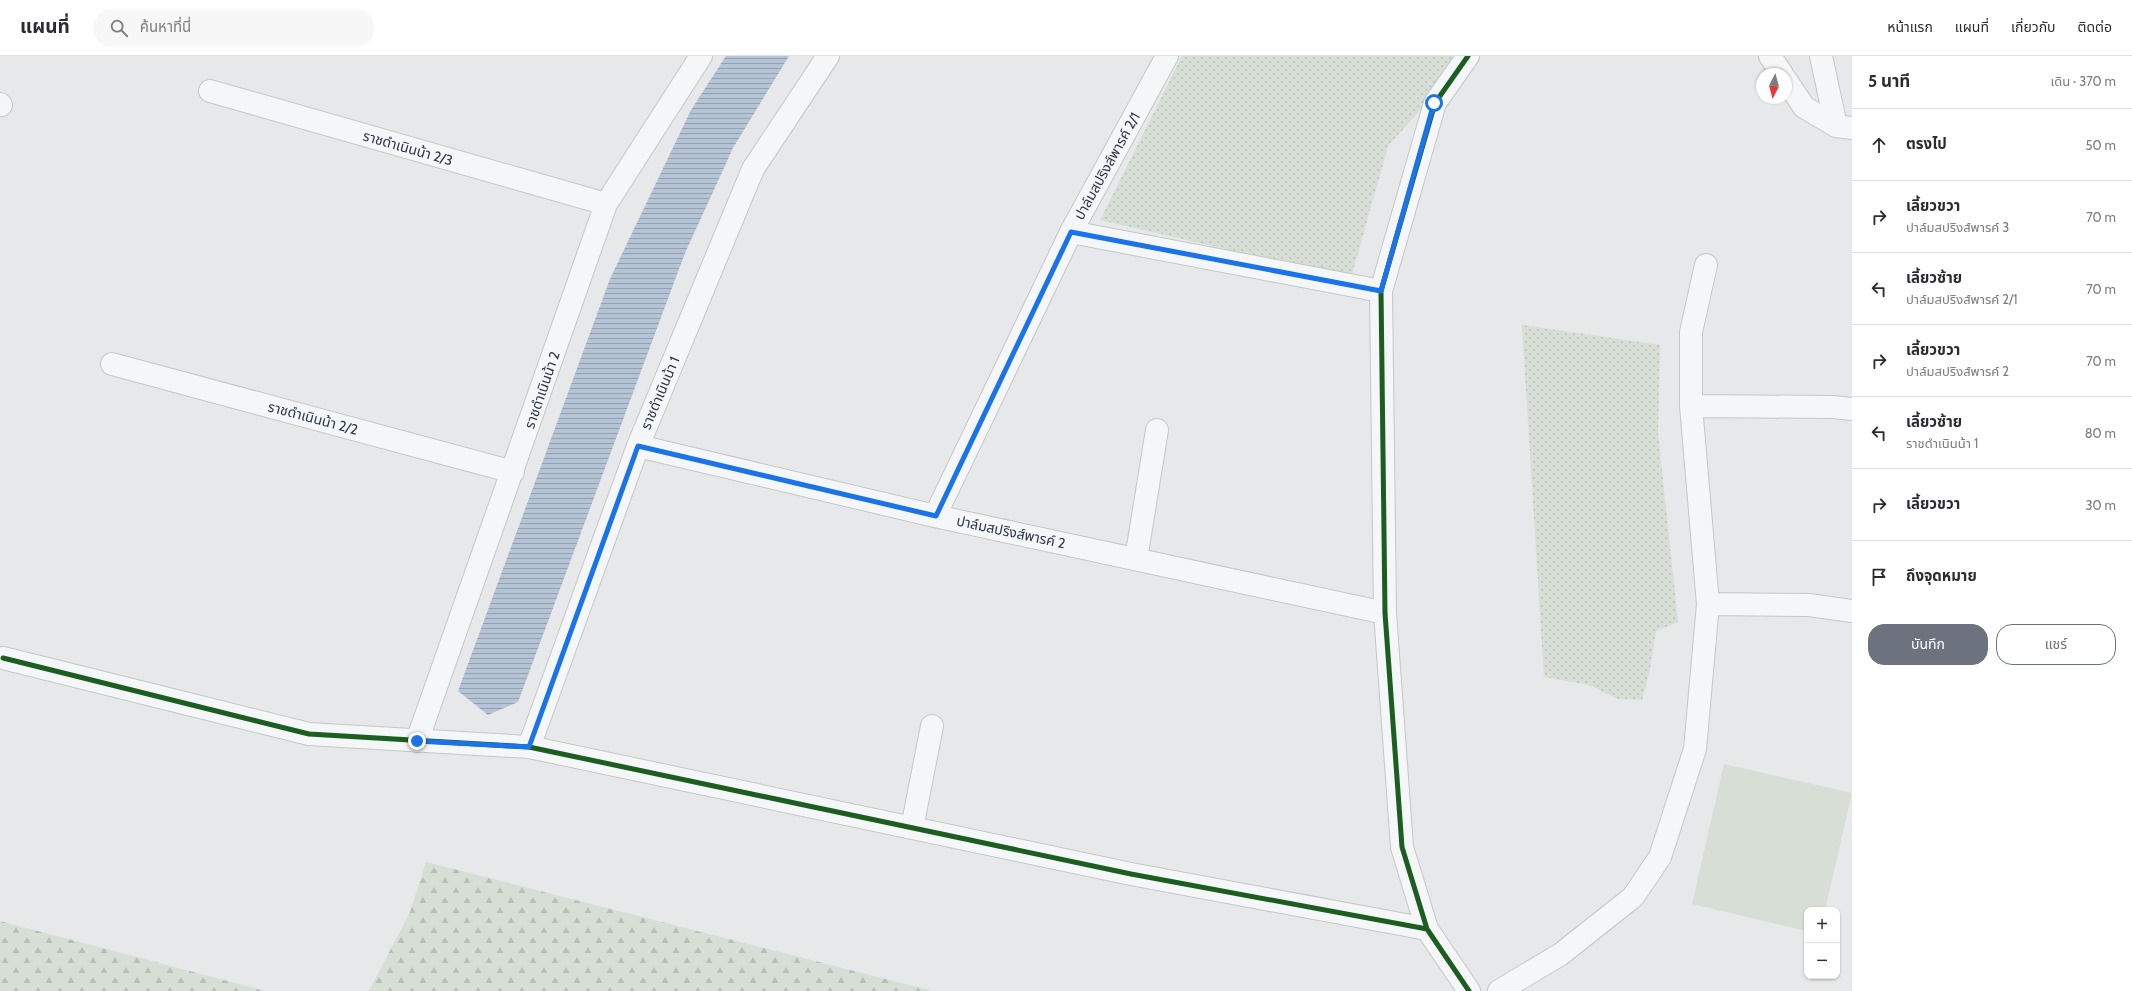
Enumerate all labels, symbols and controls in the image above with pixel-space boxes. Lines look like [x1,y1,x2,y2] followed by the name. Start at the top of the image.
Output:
[94,10,374,46] search box
[20,15,70,38] text: แผนที่
[108,17,130,39] icon: search
[140,18,191,36] text: ค้นหาที่นี่
[1887,18,1933,36] text: หน้าแรก
[1955,18,1989,36] text: แผนที่
[2011,18,2056,36] text: เกี่ยวกับ
[2078,18,2112,36] text: ติดต่อ
[1756,68,1792,104] north arrow
[1868,71,1910,91] text: 5 นาที
[2051,73,2116,89] text: เดิน · 370 m
[1425,94,1443,112] route start
[1070,109,1144,223] street label: ปาล์มสปริงส์พารค์ 2/1
[361,127,455,169] street label: ราชดำเนินน้า 2/3
[1868,134,1890,156] icon: ahead
[1906,135,1947,153] text: ตรงไป
[2086,137,2116,153] text: 50 m
[1906,197,1960,215] text: เลี้ยวขวา
[1868,206,1890,228] icon: right
[2086,209,2116,225] text: 70 m
[1906,219,2009,235] text: ปาล์มสปริงส์พารค์ 3
[1906,269,1962,287] text: เลี้ยวซ้าย
[1868,278,1890,300] icon: left
[2086,281,2116,297] text: 70 m
[1906,291,2017,307] text: ปาล์มสปริงส์พารค์ 2/1
[1906,341,1960,359] text: เลี้ยวขวา
[520,349,564,431] street label: ราชดำเนินน้า 2
[1868,350,1890,372] icon: right
[2086,353,2116,369] text: 70 m
[637,354,683,432] street label: ราชดำเนินน้า 1
[1906,363,2009,379] text: ปาล์มสปริงส์พารค์ 2
[266,397,360,439] street label: ราชดำเนินน้า 2/2
[1906,413,1962,431] text: เลี้ยวซ้าย
[1868,422,1890,444] icon: left
[2085,425,2116,441] text: 80 m
[1906,435,1978,451] text: ราชดำเนินน้า 1
[1868,494,1890,516] icon: right
[1906,495,1960,513] text: เลี้ยวขวา
[2086,497,2116,513] text: 30 m
[955,512,1067,552] street label: ปาล์มสปริงส์พารค์ 2
[1868,566,1890,588] icon: arrive
[1906,567,1977,585] text: ถึงจุดหมาย
[1868,624,1988,665] button: บันทึก
[1996,624,2116,665] button: แชร์
[408,732,426,750] route end
[1804,907,1840,979] map controls
[1804,907,1840,943] button: +
[1804,943,1840,979] button: −

